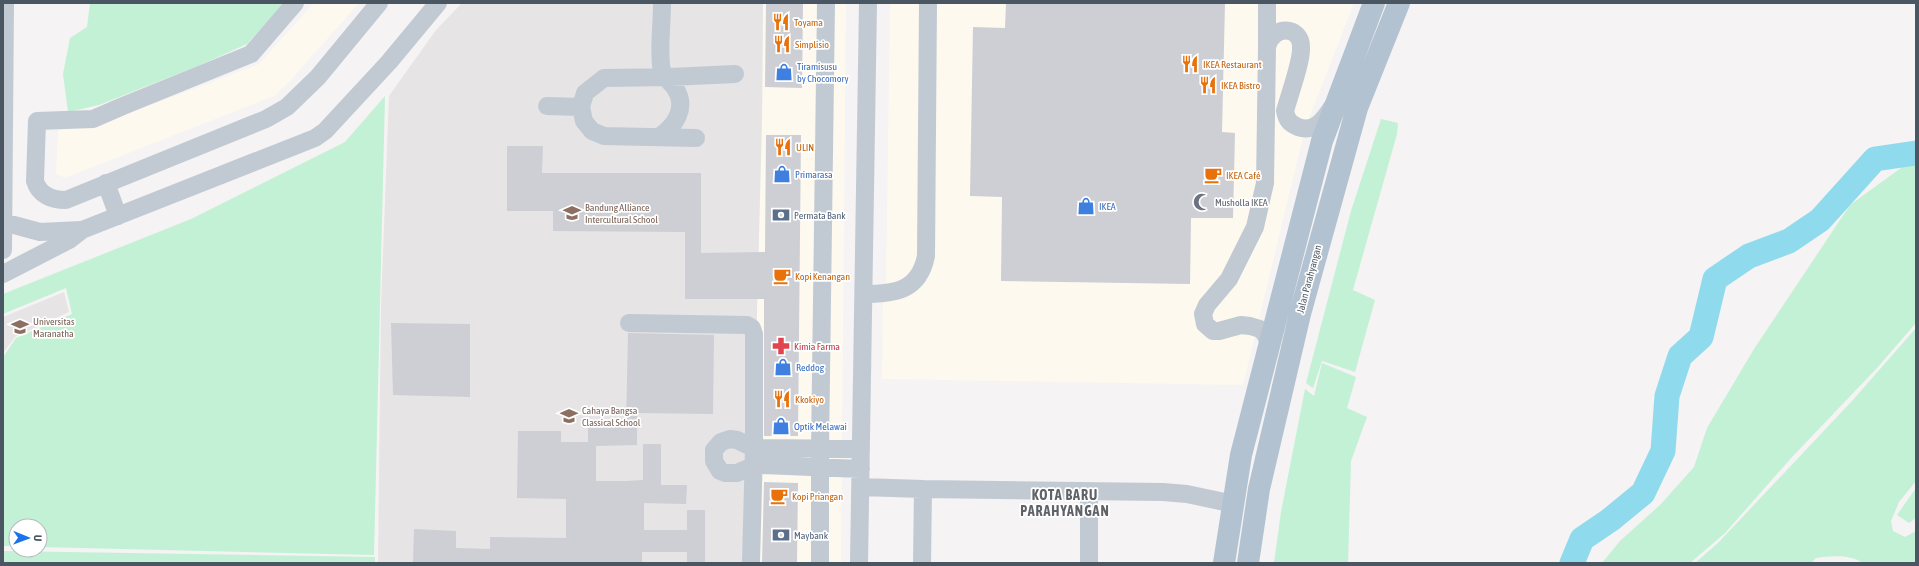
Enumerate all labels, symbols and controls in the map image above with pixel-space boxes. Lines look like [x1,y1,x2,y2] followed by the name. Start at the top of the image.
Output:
[771,12,791,32] restaurant icon: Toyama
[794,17,823,28] place label: Toyama
[772,34,792,54] restaurant icon: Simplisio
[795,39,829,50] place label: Simplisio
[1180,54,1200,74] restaurant icon: IKEA Restaurant
[1203,59,1262,70] place label: IKEA Restaurant
[797,61,849,84] place label: Tiramisusu by Chocomory
[774,62,794,82] shop icon: Tiramisusu by Chocomory
[1198,75,1218,95] restaurant icon: IKEA Bistro
[1221,80,1260,91] place label: IKEA Bistro
[773,137,793,157] restaurant icon: ULIN
[796,142,814,153] place label: ULIN
[772,164,792,184] shop icon: Primarasa
[1203,165,1223,185] cafe icon: IKEA Café
[795,169,833,180] place label: Primarasa
[1226,170,1261,181] place label: IKEA Café
[1192,192,1212,212] mosque icon: Musholla IKEA
[1076,196,1096,216] shop icon: IKEA
[1215,197,1268,208] place label: Musholla IKEA
[1099,201,1116,212] place label: IKEA
[585,202,658,225] place label: Bandung Alliance Intercultural School
[562,203,582,223] school or university icon: Bandung Alliance Intercultural School
[771,205,791,225] bank icon: Permata Bank
[794,210,846,221] place label: Permata Bank
[1295,244,1323,314] street label: Jalan Parahyangan
[772,266,792,286] cafe icon: Kopi Kenangan
[795,271,850,282] place label: Kopi Kenangan
[33,316,75,339] place label: Universitas Maranatha
[10,317,30,337] school or university icon: Universitas Maranatha
[771,336,791,356] pharmacy icon: Kimia Farma
[794,341,840,352] place label: Kimia Farma
[773,357,793,377] shop icon: Reddog
[796,362,825,373] place label: Reddog
[772,389,792,409] restaurant icon: Kkokiyo
[795,394,824,405] place label: Kkokiyo
[582,405,641,428] place label: Cahaya Bangsa Classical School
[559,406,579,426] school or university icon: Cahaya Bangsa Classical School
[771,416,791,436] shop icon: Optik Melawai
[794,421,847,432] place label: Optik Melawai
[769,486,789,506] cafe icon: Kopi Priangan
[1020,487,1110,519] district label: KOTA BARU PARAHYANGAN
[792,491,843,502] place label: Kopi Priangan
[8,518,48,558] north arrow
[771,525,791,545] bank icon: Maybank
[794,530,829,541] place label: Maybank
[32,535,44,542] text: U

